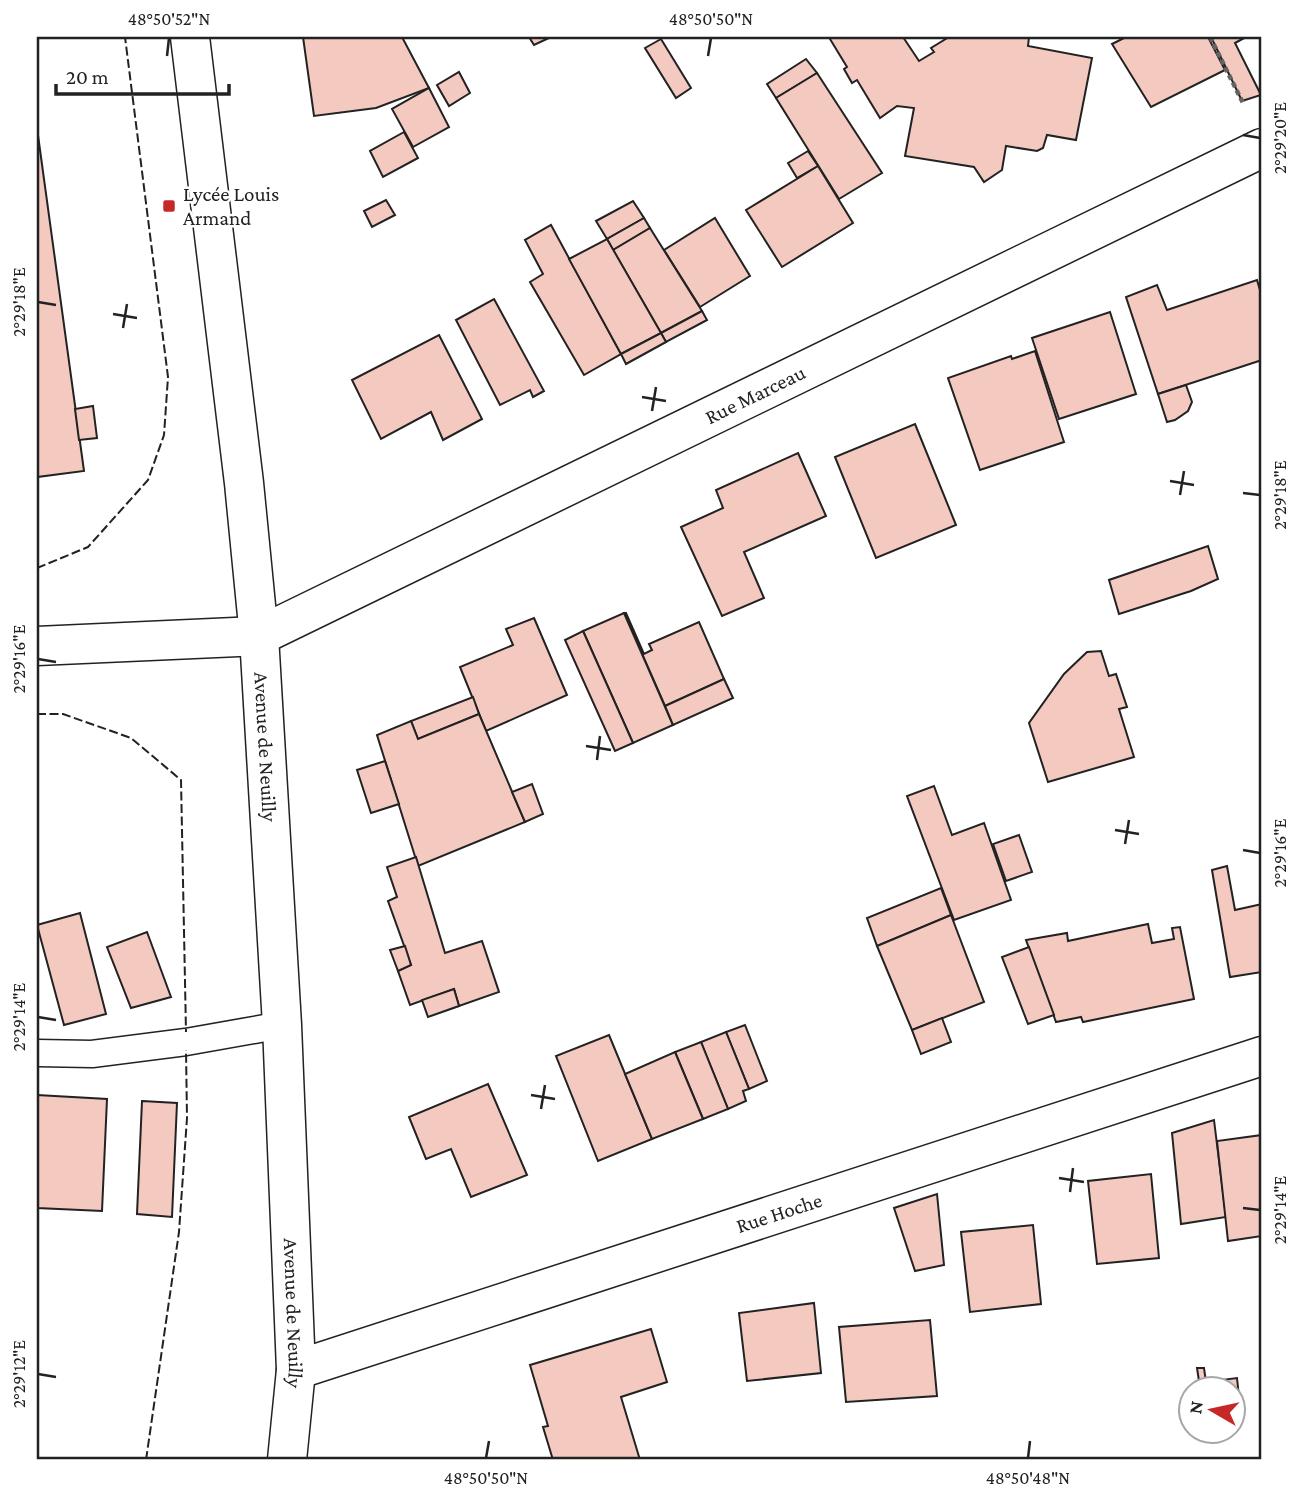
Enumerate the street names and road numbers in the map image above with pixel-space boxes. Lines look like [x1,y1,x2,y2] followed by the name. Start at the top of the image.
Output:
[701,360,809,429] street label: Rue Marceau
[249,671,282,823] street label: Avenue de Neuilly
[733,1188,825,1238] street label: Rue Hoche
[279,1237,308,1390] street label: Avenue de Neuilly

